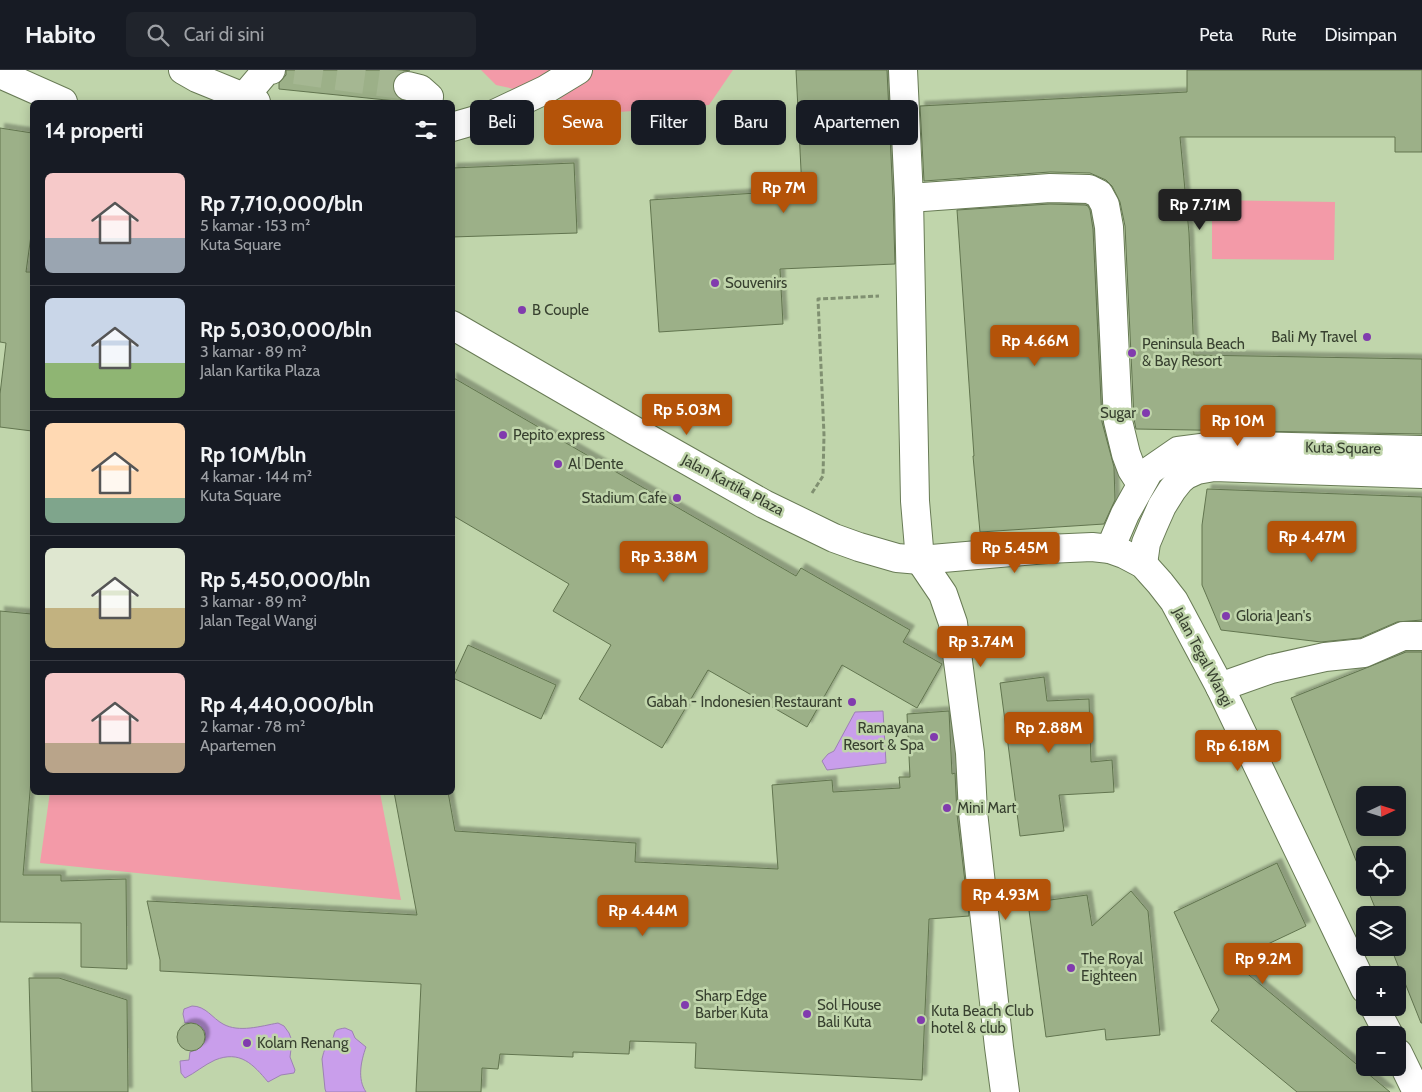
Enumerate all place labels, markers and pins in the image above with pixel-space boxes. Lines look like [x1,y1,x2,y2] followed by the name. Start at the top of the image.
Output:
[749,172,819,214] pin: Rp 7M
[1148,189,1252,231] pin: Rp 7.71M
[725,274,787,292] place label: Souvenirs
[709,277,721,289] marker: Souvenirs
[532,301,589,319] place label: B Couple
[516,304,528,316] marker: B Couple
[983,324,1087,367] pin: Rp 4.66M
[1271,328,1357,346] place label: Bali My Travel
[1361,331,1373,343] marker: Bali My Travel
[1142,335,1245,370] place label: Peninsula Beach & Bay Resort
[1126,347,1138,359] marker: Peninsula Beach & Bay Resort
[635,394,739,436] pin: Rp 5.03M
[1100,404,1136,422] place label: Sugar
[1197,404,1279,447] pin: Rp 10M
[1140,407,1152,419] marker: Sugar
[513,426,605,444] place label: Pepito express
[497,429,509,441] marker: Pepito express
[568,455,624,473] place label: Al Dente
[552,458,564,470] marker: Al Dente
[581,489,667,507] place label: Stadium Cafe
[671,492,683,504] marker: Stadium Cafe
[1260,520,1364,563] pin: Rp 4.47M
[963,532,1067,574] pin: Rp 5.45M
[612,540,716,583] pin: Rp 3.38M
[1236,607,1311,625] place label: Gloria Jean's
[1220,610,1232,622] marker: Gloria Jean's
[929,626,1033,668] pin: Rp 3.74M
[646,693,842,711] place label: Gabah - Indonesien Restaurant
[846,696,858,708] marker: Gabah - Indonesien Restaurant
[997,712,1101,754] pin: Rp 2.88M
[843,719,925,754] place label: Ramayana Resort & Spa
[1186,730,1290,772] pin: Rp 6.18M
[928,731,940,743] marker: Ramayana Resort & Spa
[957,799,1016,817] place label: Mini Mart
[941,802,953,814] marker: Mini Mart
[954,878,1058,921] pin: Rp 4.93M
[591,894,695,937] pin: Rp 4.44M
[1217,942,1309,985] pin: Rp 9.2M
[1081,950,1144,985] place label: The Royal Eighteen
[1065,962,1077,974] marker: The Royal Eighteen
[695,987,769,1022] place label: Sharp Edge Barber Kuta
[817,996,882,1031] place label: Sol House Bali Kuta
[679,999,691,1011] marker: Sharp Edge Barber Kuta
[931,1002,1034,1037] place label: Kuta Beach Club hotel & club
[801,1008,813,1020] marker: Sol House Bali Kuta
[915,1014,927,1026] marker: Kuta Beach Club hotel & club
[257,1034,349,1052] place label: Kolam Renang
[241,1037,253,1049] marker: Kolam Renang

